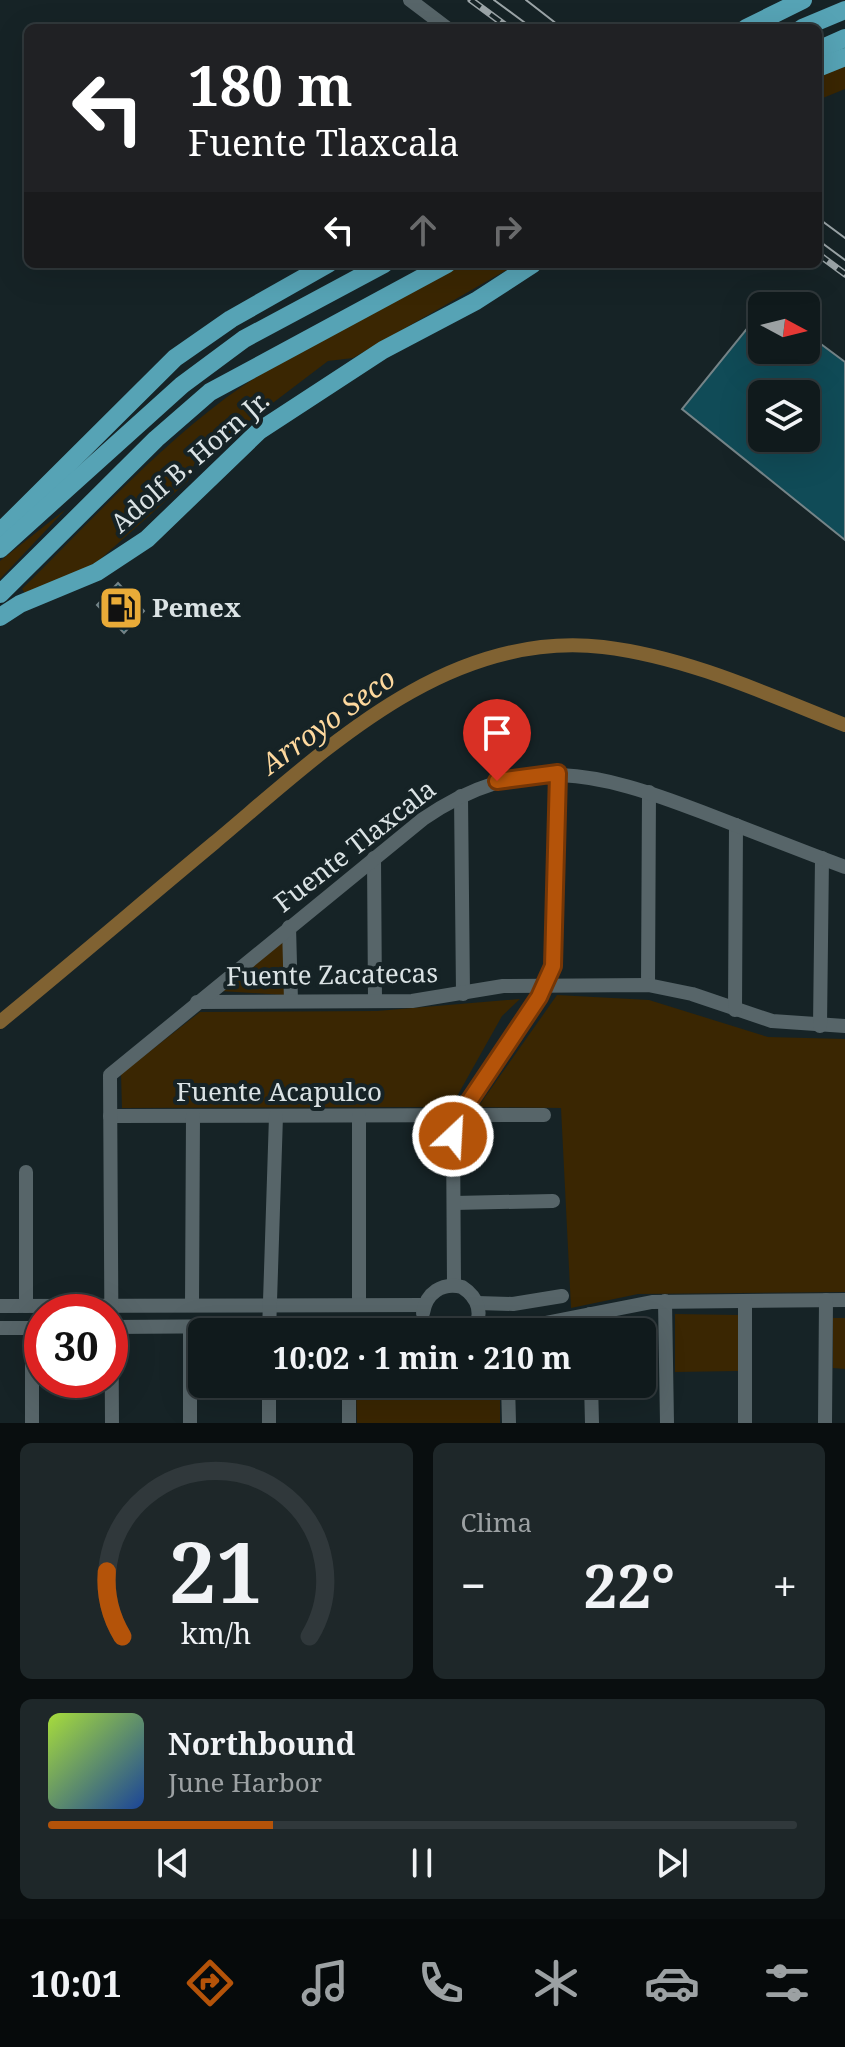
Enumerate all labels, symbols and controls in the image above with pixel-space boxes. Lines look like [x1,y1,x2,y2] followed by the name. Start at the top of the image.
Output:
[188,46,353,122] text: 180 m
[56,56,160,160] icon: left
[188,118,460,167] text: Fuente Tlaxcala
[317,208,361,252] icon: left
[401,208,445,252] icon: ahead
[485,208,529,252] icon: right
[748,292,820,364] north arrow
[748,292,820,452] map controls
[748,380,820,452] button: layers
[102,382,276,540] street label: Adolf B. Horn Jr.
[97,584,145,632] fuel station icon: Pemex
[152,589,241,625] place label: Pemex
[251,658,402,783] water label: Arroyo Seco
[463,699,531,781] pin
[475,711,519,755] icon: arrive
[266,771,443,920] street label: Fuente Tlaxcala
[226,954,438,994] street label: Fuente Zacatecas
[176,1073,382,1109] street label: Fuente Acapulco
[411,1094,495,1178] position arrow
[24,1294,128,1398] speed limit sign: 30
[273,1337,571,1378] text: 10:02 · 1 min · 210 m
[461,1504,532,1540] text: Clima
[169,1514,263,1627] text: 21
[583,1544,675,1626] text: 22°
[461,1555,486,1615] text: −
[772,1555,797,1615] text: +
[181,1613,251,1652] text: km/h
[168,1723,355,1764] text: Northbound
[168,1764,322,1800] text: June Harbor
[151,1841,195,1885] icon: previous
[400,1841,444,1885] icon: pause
[650,1841,694,1885] icon: next
[182,1955,238,2011] icon: directions
[297,1955,353,2011] icon: music
[413,1955,469,2011] icon: phone
[528,1955,584,2011] icon: climate
[644,1955,700,2011] icon: car
[759,1955,815,2011] icon: filters
[30,1959,122,2008] text: 10:01

